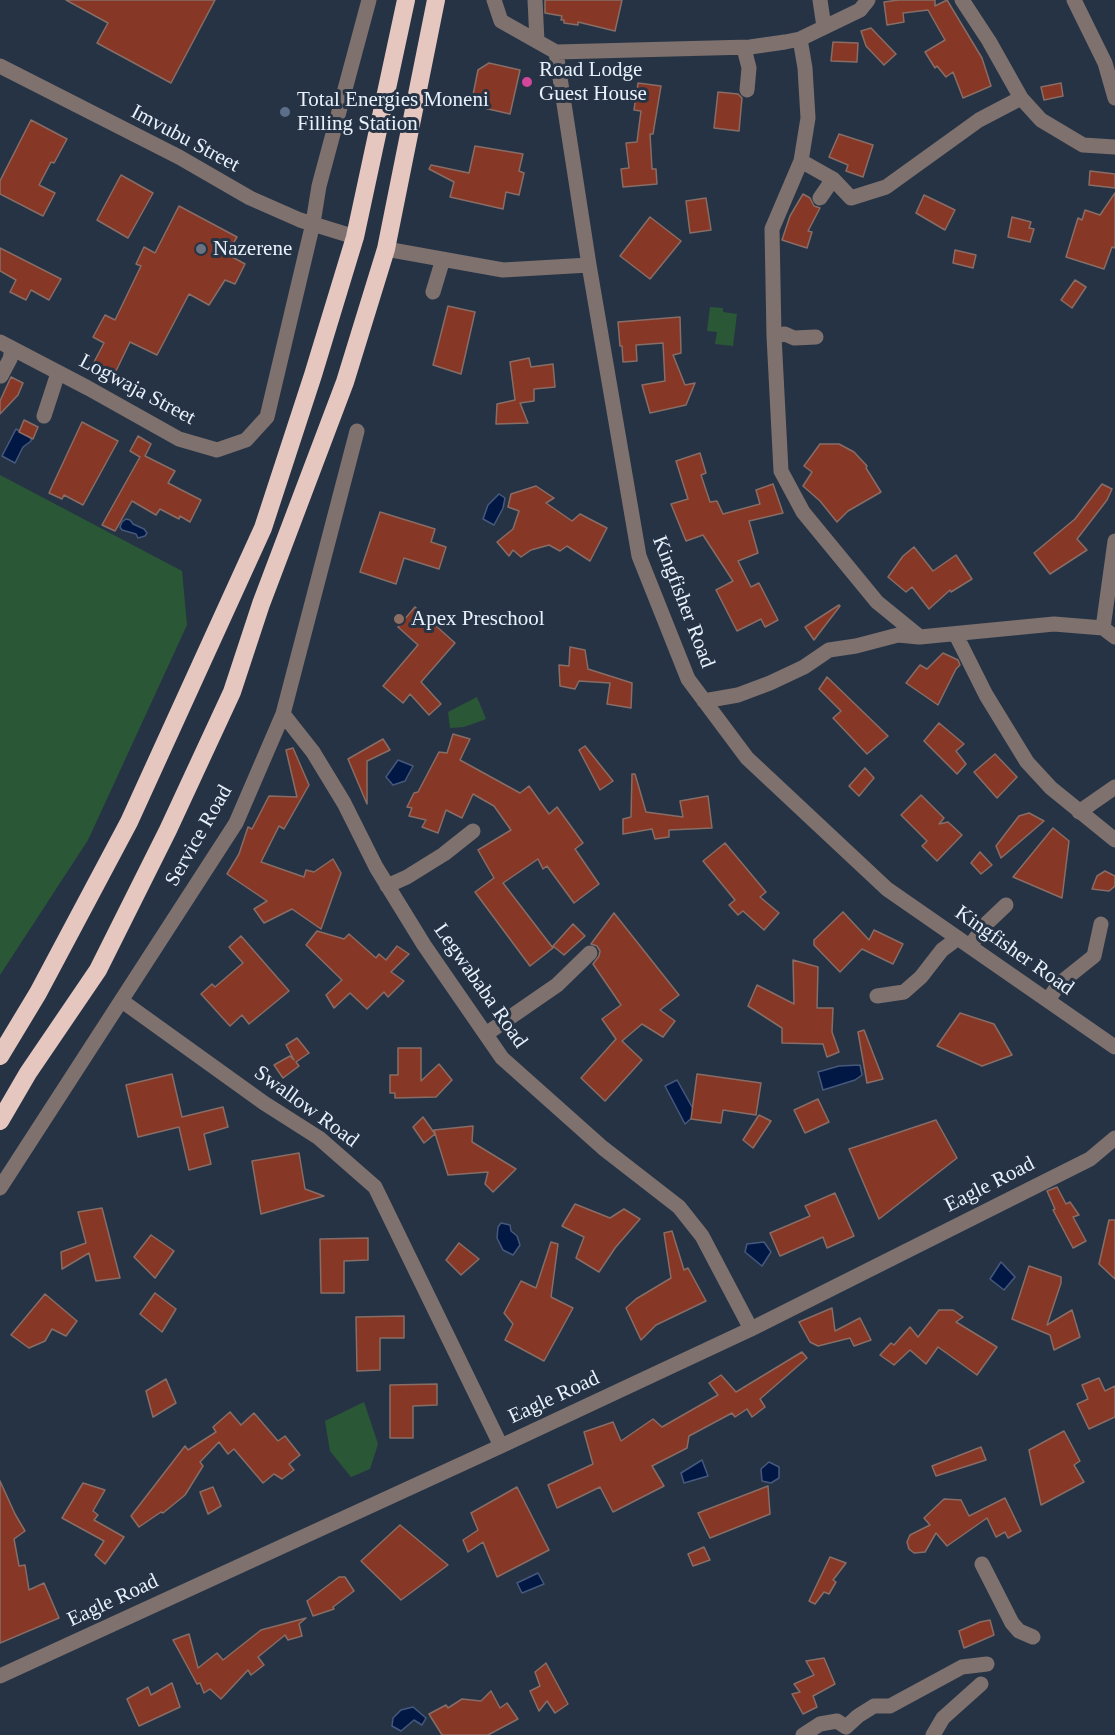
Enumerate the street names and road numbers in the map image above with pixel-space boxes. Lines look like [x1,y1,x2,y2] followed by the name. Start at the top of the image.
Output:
[126,100,244,178] street label: Imvubu Street
[75,349,199,431] street label: Logwaja Street
[646,532,720,672] street label: Kingfisher Road
[160,781,238,891] street label: Service Road
[950,901,1078,1001] street label: Kingfisher Road
[428,919,532,1053] street label: Legwababa Road
[249,1061,363,1153] street label: Swallow Road
[941,1152,1039,1218] street label: Eagle Road
[505,1366,603,1430] street label: Eagle Road
[64,1569,162,1633] street label: Eagle Road

